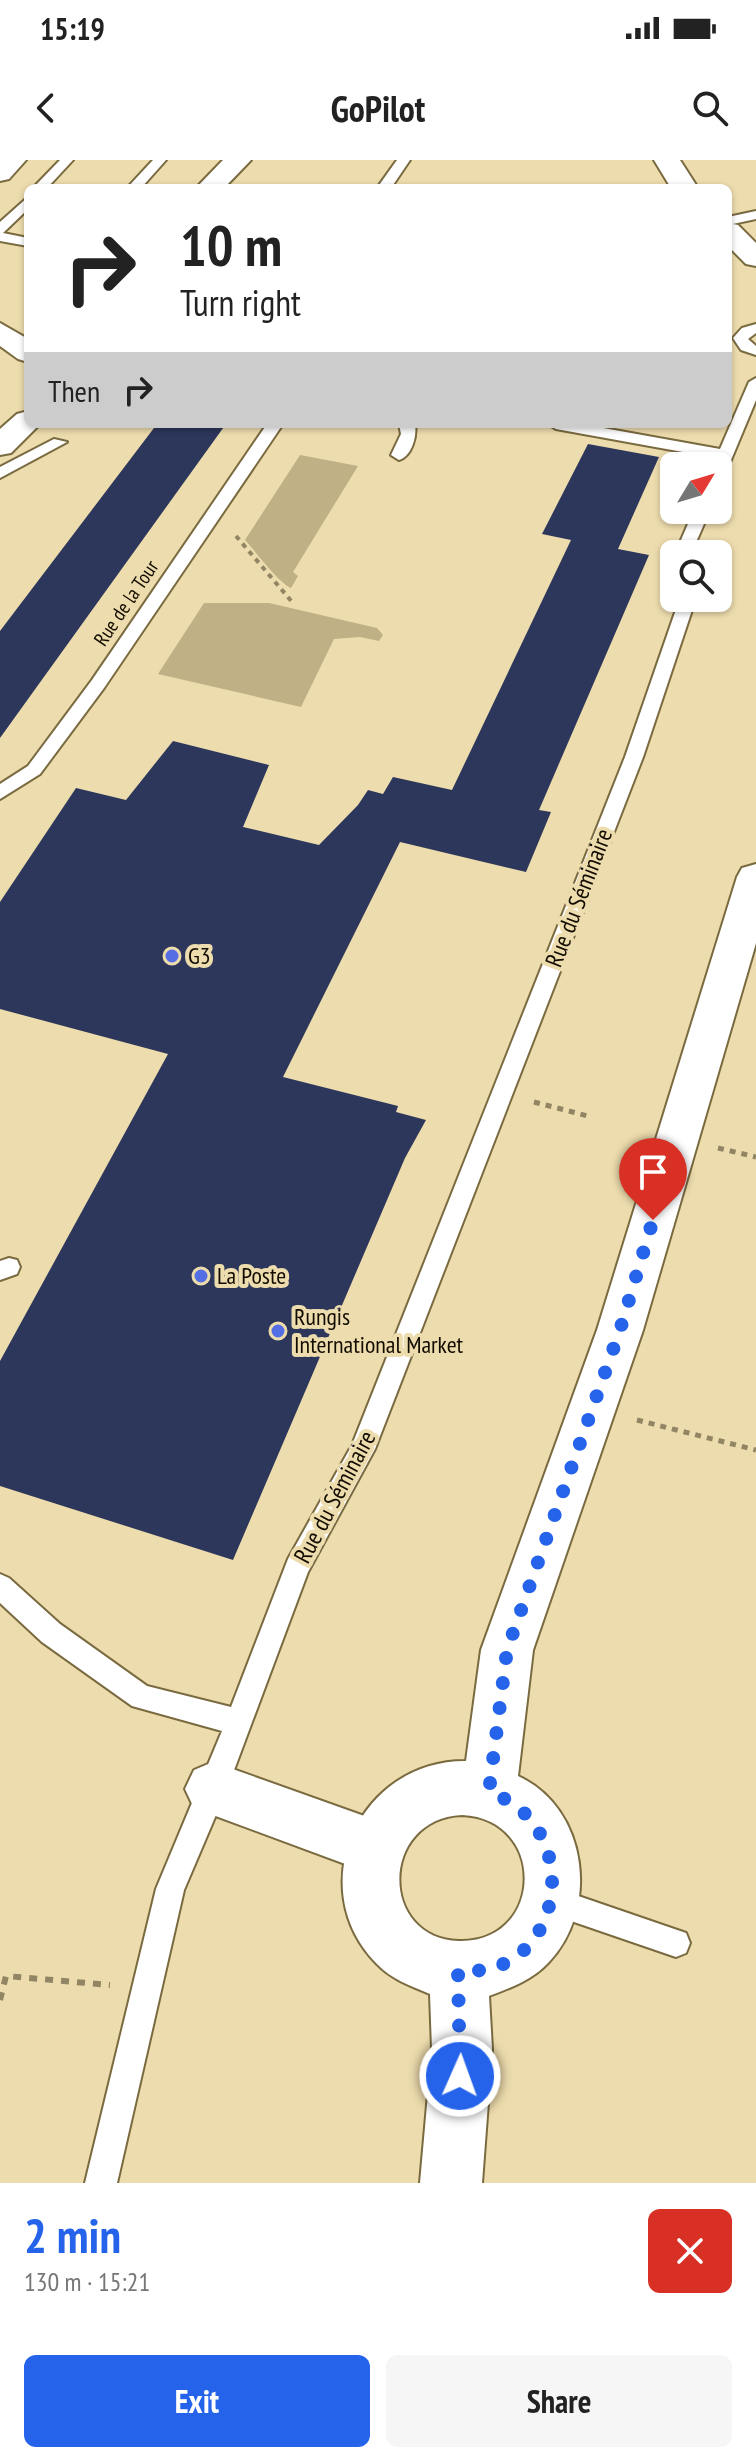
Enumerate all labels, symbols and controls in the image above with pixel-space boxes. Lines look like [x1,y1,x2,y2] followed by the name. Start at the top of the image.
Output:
[40,9,105,48] text: 15:19
[331,85,425,132] text: GoPilot
[24,86,68,130] icon: back
[688,86,732,130] icon: search
[180,209,282,281] text: 10 m
[48,216,152,320] icon: right
[180,279,301,326] text: Turn right
[116,368,160,412] icon: right
[48,371,100,410] text: Then
[660,452,732,524] north arrow
[660,452,732,612] map controls
[660,540,732,612] button: search
[88,555,164,651] street label: Rue de la Tour
[538,824,619,971] street label: Rue du Séminaire
[188,940,211,971] place label: G3
[163,947,181,965] marker: G3
[619,1138,687,1220] pin
[631,1150,675,1194] icon: arrive
[217,1260,286,1291] place label: La Poste
[192,1267,210,1285] marker: La Poste
[294,1301,464,1360] place label: Rungis International Market
[269,1322,287,1340] marker: Rungis International Market
[287,1425,382,1568] street label: Rue du Séminaire
[418,2034,502,2118] position arrow
[24,2204,121,2266] text: 2 min
[648,2209,732,2293] button: close
[24,2265,150,2298] text: 130 m · 15:21
[24,2355,370,2447] button: Exit
[386,2355,732,2447] button: Share

